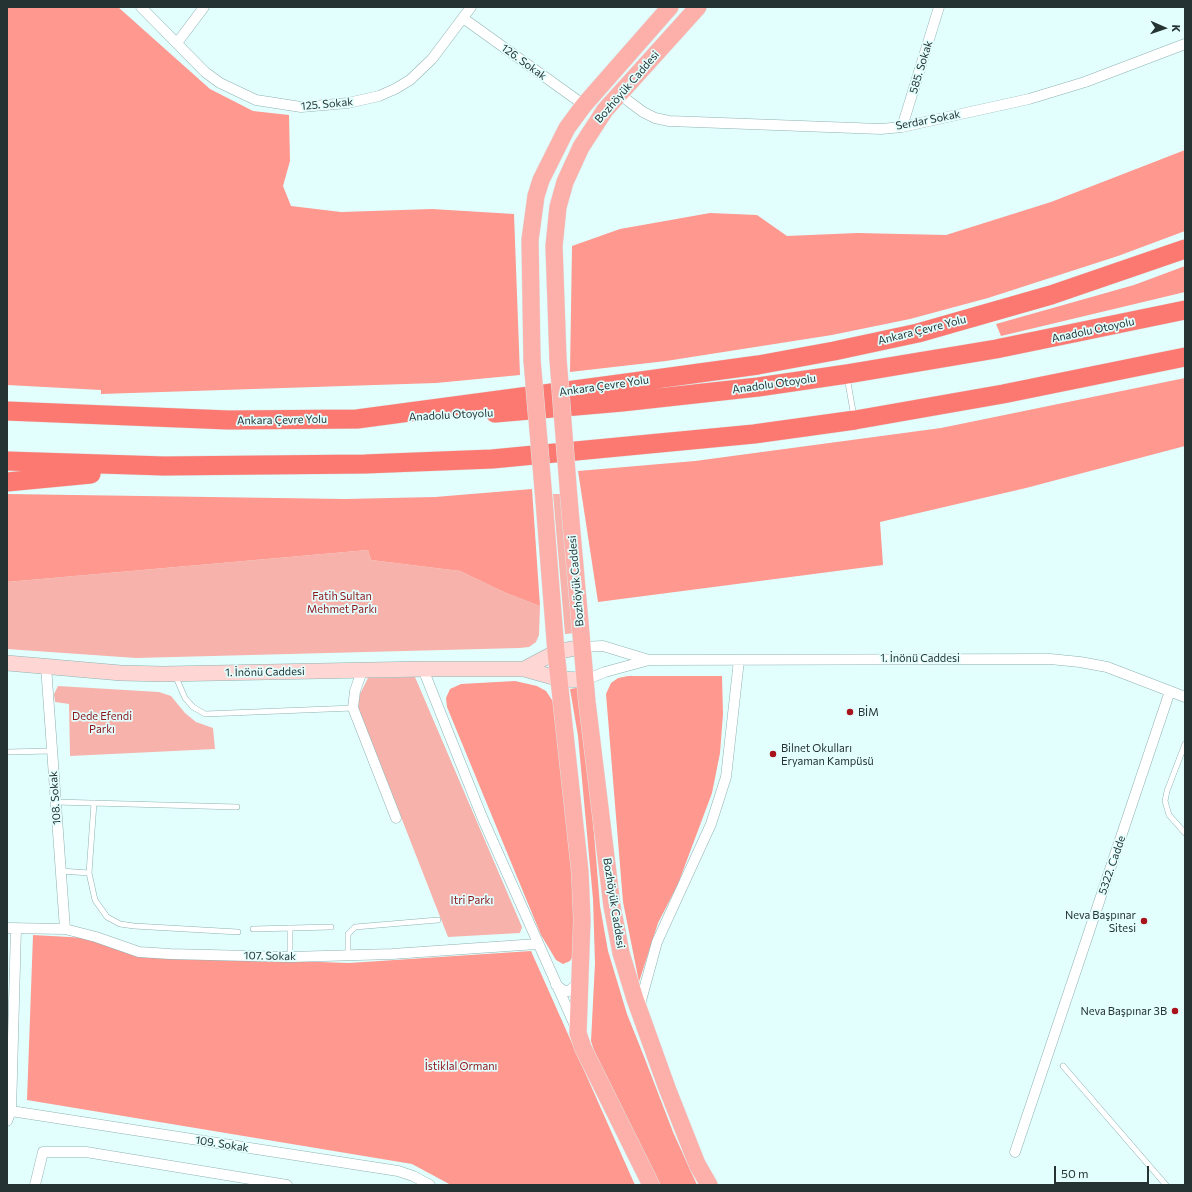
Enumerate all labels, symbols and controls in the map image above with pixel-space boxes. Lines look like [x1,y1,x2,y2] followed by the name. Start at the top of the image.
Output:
[1144,8,1184,48] north arrow
[1170,24,1183,33] text: K
[907,39,935,95] street label: 585. Sokak
[499,41,549,83] street label: 126. Sokak
[592,48,662,126] street label: Bozhöyük Caddesi
[300,95,354,113] street label: 125. Sokak
[894,107,962,133] street label: Serdar Sokak
[877,313,967,347] street label: Ankara Çevre Yolu
[1050,315,1136,345] street label: Anadolu Otoyolu
[731,372,817,396] street label: Anadolu Otoyolu
[558,373,650,399] street label: Ankara Çevre Yolu
[409,406,493,424] street label: Anadolu Otoyolu
[237,413,327,427] street label: Ankara Çevre Yolu
[565,535,587,627] street label: Bozhöyük Caddesi
[307,589,377,615] park label: Fatih Sultan Mehmet Parkı
[880,651,960,665] street label: 1. İnönü Caddesi
[225,665,305,679] street label: 1. İnönü Caddesi
[858,705,879,719] place label: BİM
[845,707,855,717] marker: BİM
[72,709,132,735] park label: Dede Efendi Parkı
[781,741,874,767] place label: Bilnet Okulları Eryaman Kampüsü
[768,749,778,759] marker: Bilnet Okulları Eryaman Kampüsü
[47,771,63,825] street label: 108. Sokak
[1096,834,1128,896] street label: 5322. Cadde
[600,857,628,949] street label: Bozhöyük Caddesi
[451,893,493,907] park label: Itri Parkı
[1065,908,1136,934] place label: Neva Başpınar Sitesi
[1139,916,1149,926] marker: Neva Başpınar Sitesi
[244,949,296,963] street label: 107. Sokak
[1081,1004,1167,1018] place label: Neva Başpınar 3B
[1170,1006,1180,1016] marker: Neva Başpınar 3B
[425,1059,497,1073] park label: İstiklal Ormanı
[194,1133,250,1155] street label: 109. Sokak
[1056,1158,1151,1184] scale bar
[1061,1166,1089,1180] text: 50 m

